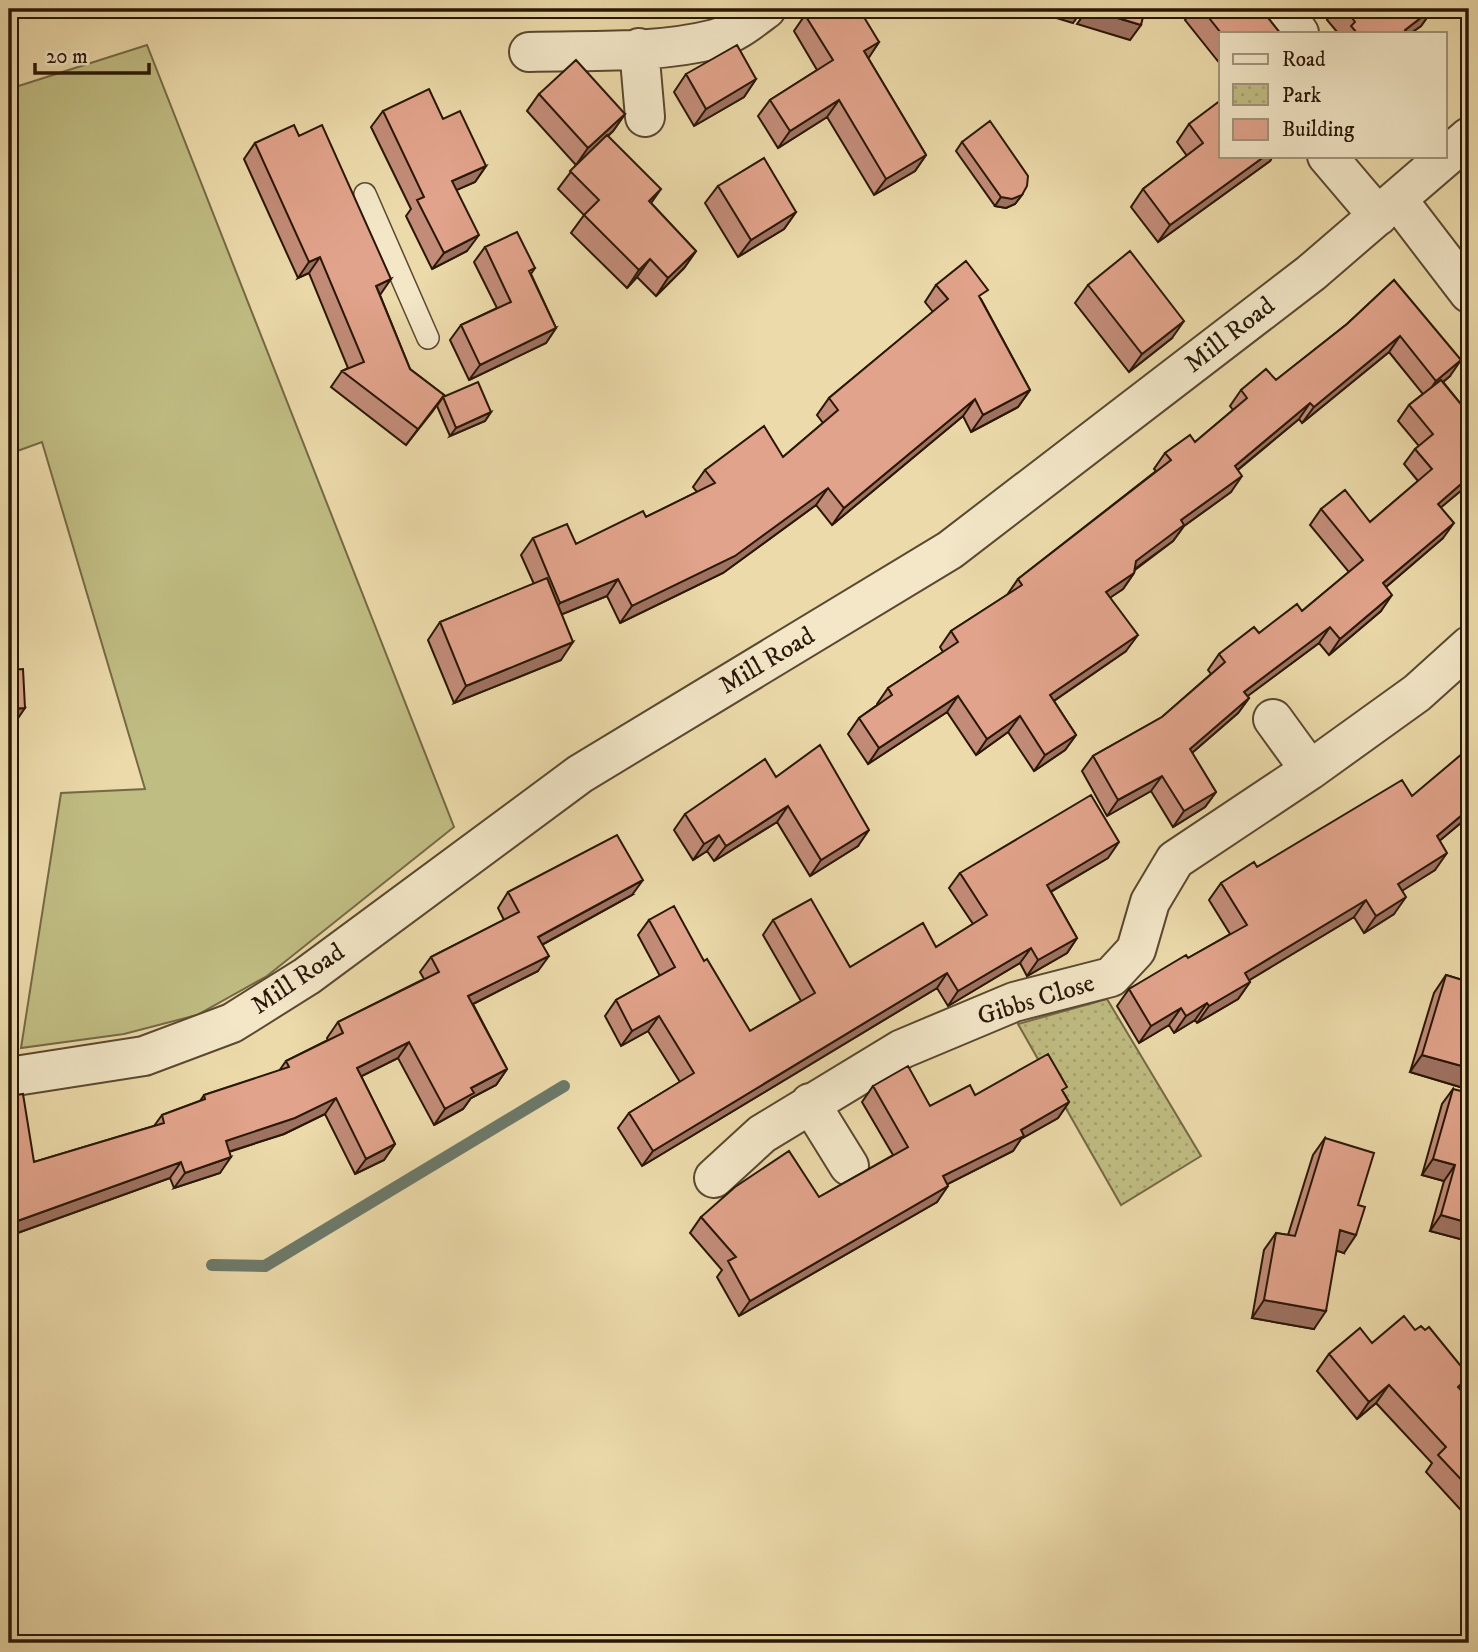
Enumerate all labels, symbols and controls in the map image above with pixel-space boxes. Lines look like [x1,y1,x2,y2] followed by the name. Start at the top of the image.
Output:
[35,32,149,76] scale bar
[1219,32,1446,158] legend
[46,44,88,70] text: 20 m
[1282,47,1326,73] text: Road
[1282,83,1322,109] text: Park
[1282,117,1355,143] text: Building
[1178,290,1282,380] street label: Mill Road
[713,620,821,702] street label: Mill Road
[245,936,351,1022] street label: Mill Road
[974,967,1098,1033] street label: Gibbs Close

